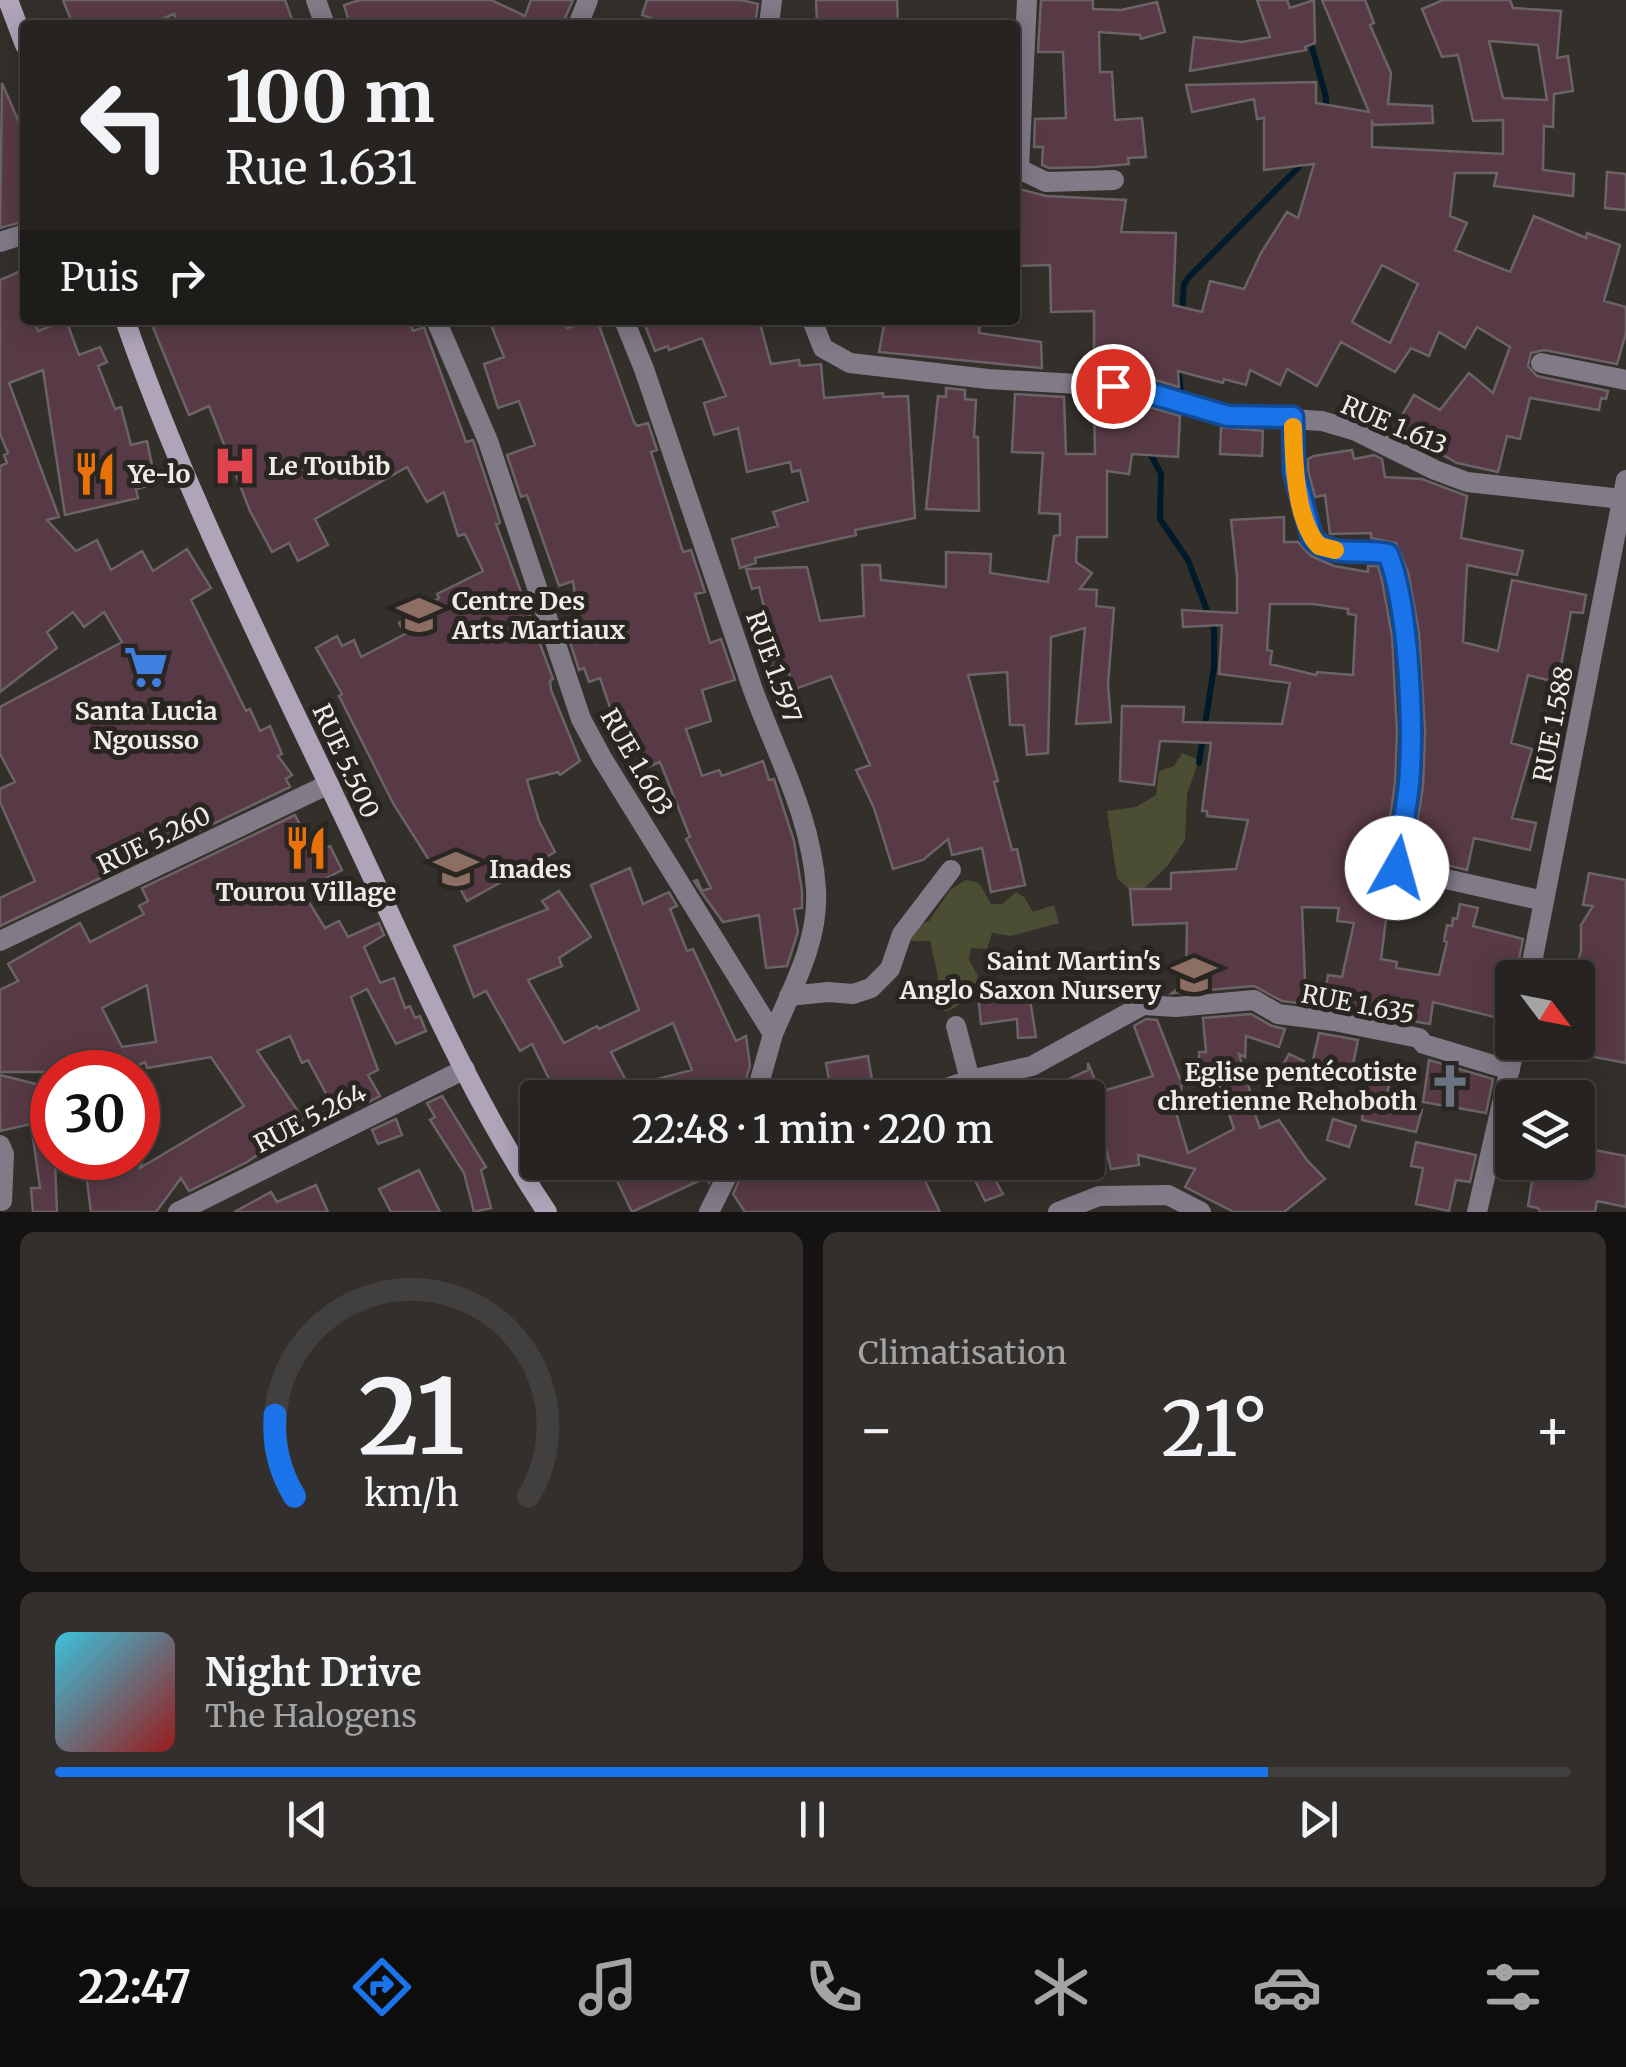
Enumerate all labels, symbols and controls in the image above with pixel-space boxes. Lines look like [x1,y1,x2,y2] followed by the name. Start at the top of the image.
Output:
[225,53,435,141] text: 100 m
[60,60,190,190] icon: left
[225,140,417,196] text: Rue 1.631
[159,250,214,305] icon: right
[60,254,139,301] text: Puis
[1071,344,1156,429] pin
[1086,359,1141,414] icon: arrive
[1336,388,1452,462] street label: RUE 1.613
[211,442,259,490] hospital icon: Le Toubib
[71,450,119,498] restaurant icon: Ye-lo
[268,450,390,482] place label: Le Toubib
[127,458,190,490] place label: Ye-lo
[451,585,626,646] place label: Centre Des Arts Martiaux
[395,591,443,639] school or university icon: Centre Des Arts Martiaux
[739,607,809,727] street label: RUE 1.597
[122,643,170,691] supermarket icon: Santa Lucia Ngousso
[1526,663,1580,785] street label: RUE 1.588
[75,695,217,756] place label: Santa Lucia Ngousso
[306,699,386,823] street label: RUE 5.500
[594,703,680,821] street label: RUE 1.603
[92,799,216,881] street label: RUE 5.260
[1345,816,1449,920] position arrow
[282,824,330,872] restaurant icon: Tourou Village
[432,845,480,893] school or university icon: Inades
[489,853,572,885] place label: Inades
[216,876,396,908] place label: Tourou Village
[899,945,1161,1006] place label: Saint Martin's Anglo Saxon Nursery
[1170,951,1218,999] school or university icon: Saint Martin's Anglo Saxon Nursery
[1495,960,1595,1060] north arrow
[1495,960,1595,1180] map controls
[1299,977,1417,1031] street label: RUE 1.635
[30,1050,160,1180] speed limit sign: 30
[1157,1056,1417,1117] place label: Eglise pentécotiste chretienne Rehoboth
[1426,1062,1474,1110] church icon: Eglise pentécotiste chretienne Rehoboth
[249,1076,371,1160] street label: RUE 5.264
[1495,1080,1595,1180] button: layers
[632,1106,993,1153] text: 22:48 · 1 min · 220 m
[858,1333,1067,1373] text: Climatisation
[358,1352,465,1482] text: 21
[1161,1382,1268,1476] text: 21°
[858,1395,895,1464] text: −
[1534,1395,1571,1464] text: +
[364,1471,459,1516] text: km/h
[205,1649,422,1696] text: Night Drive
[205,1696,417,1736] text: The Halogens
[280,1792,335,1847] icon: previous
[785,1792,840,1847] icon: pause
[1291,1792,1346,1847] icon: next
[347,1952,417,2022] icon: directions
[573,1952,643,2022] icon: music
[799,1952,869,2022] icon: phone
[1026,1952,1096,2022] icon: climate
[1252,1952,1322,2022] icon: car
[1478,1952,1548,2022] icon: filters
[78,1959,191,2015] text: 22:47

